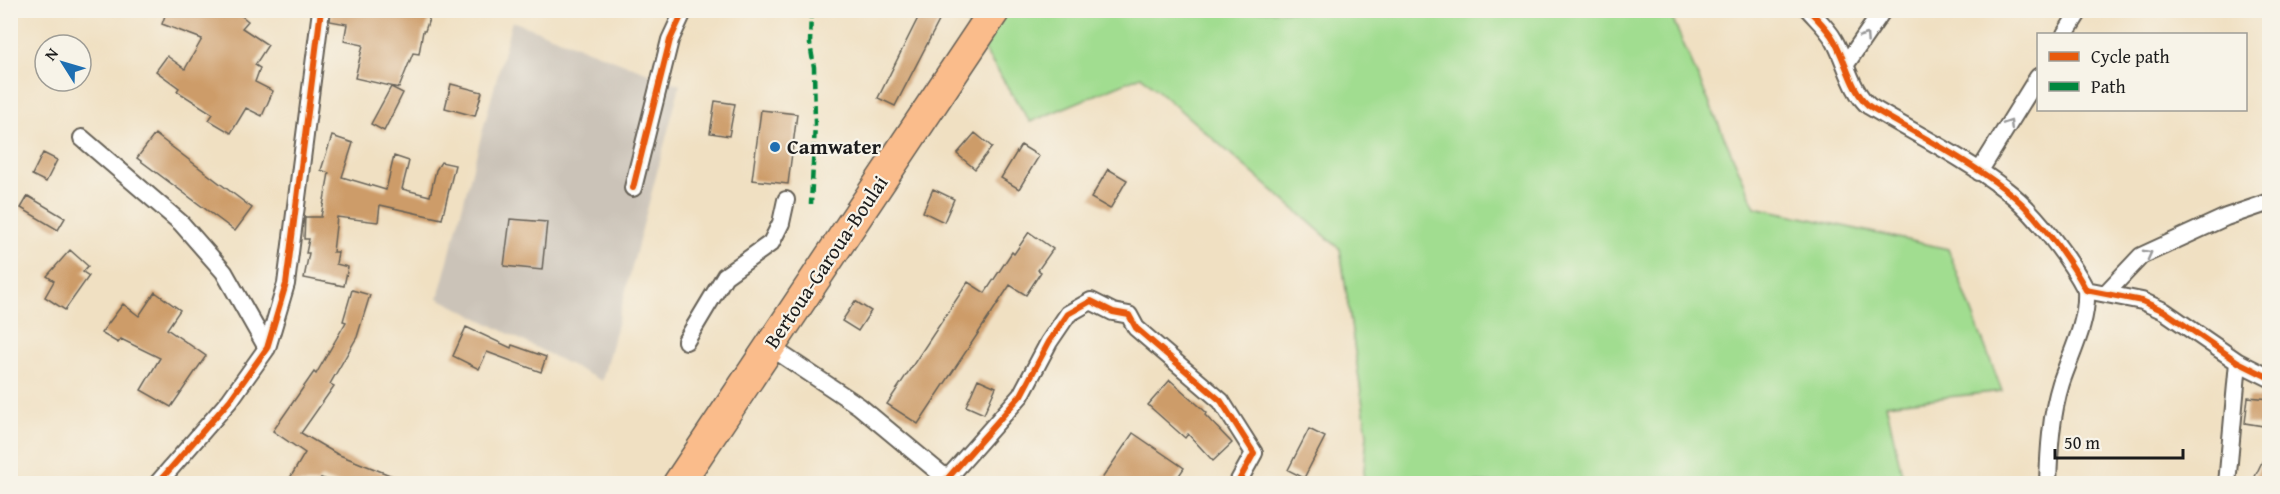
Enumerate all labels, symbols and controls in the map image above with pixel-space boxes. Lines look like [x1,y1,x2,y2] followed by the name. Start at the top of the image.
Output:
[33,33,93,93] north arrow
[1858,33,1869,44] one-way arrow
[2037,33,2247,111] legend
[38,42,64,65] text: N
[2091,43,2170,70] text: Cycle path
[2091,73,2126,100] text: Path
[2001,120,2012,131] one-way arrow
[787,131,881,162] place label: Camwater
[768,140,782,154] marker: Camwater
[756,169,895,354] street label: Bertoua-Garoua-Boulai
[2142,250,2152,261] one-way arrow
[2055,422,2182,460] scale bar
[2064,429,2100,456] text: 50 m

